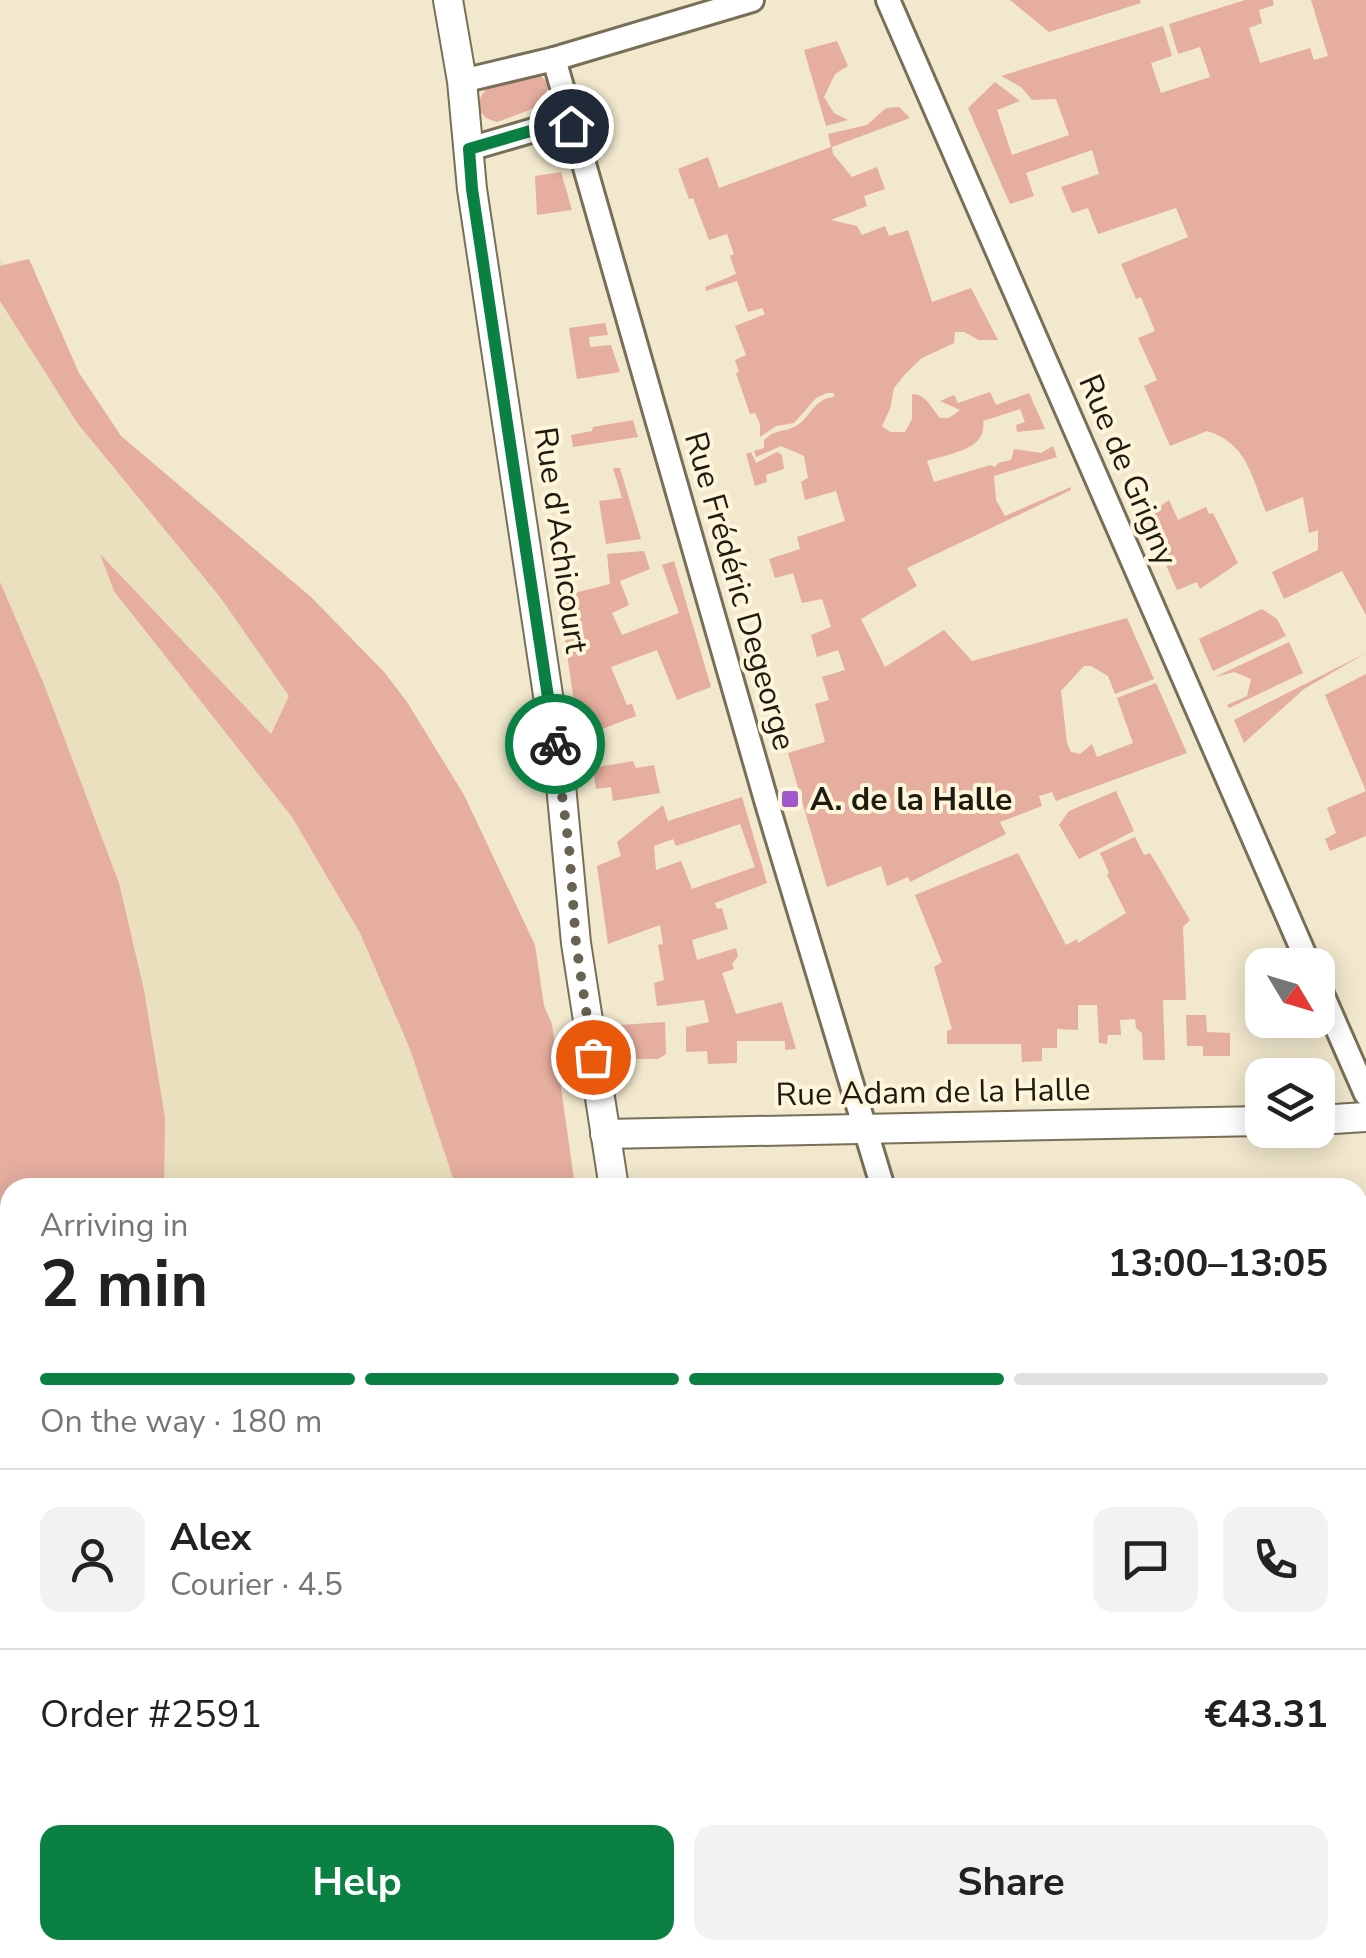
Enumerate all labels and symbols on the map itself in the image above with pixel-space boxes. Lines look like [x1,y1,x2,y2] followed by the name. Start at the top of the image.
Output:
[529,84,614,169] pin
[1068,368,1188,573] street label: Rue de Grigny
[524,424,598,657] street label: Rue d'Achicourt
[674,427,806,755] street label: Rue Frédéric Degeorge
[505,694,605,794] courier
[810,778,1012,821] place label: A. de la Halle
[779,788,801,810] marker: A. de la Halle
[1245,948,1335,1038] north arrow
[551,1015,636,1100] pin
[775,1068,1091,1116] street label: Rue Adam de la Halle

